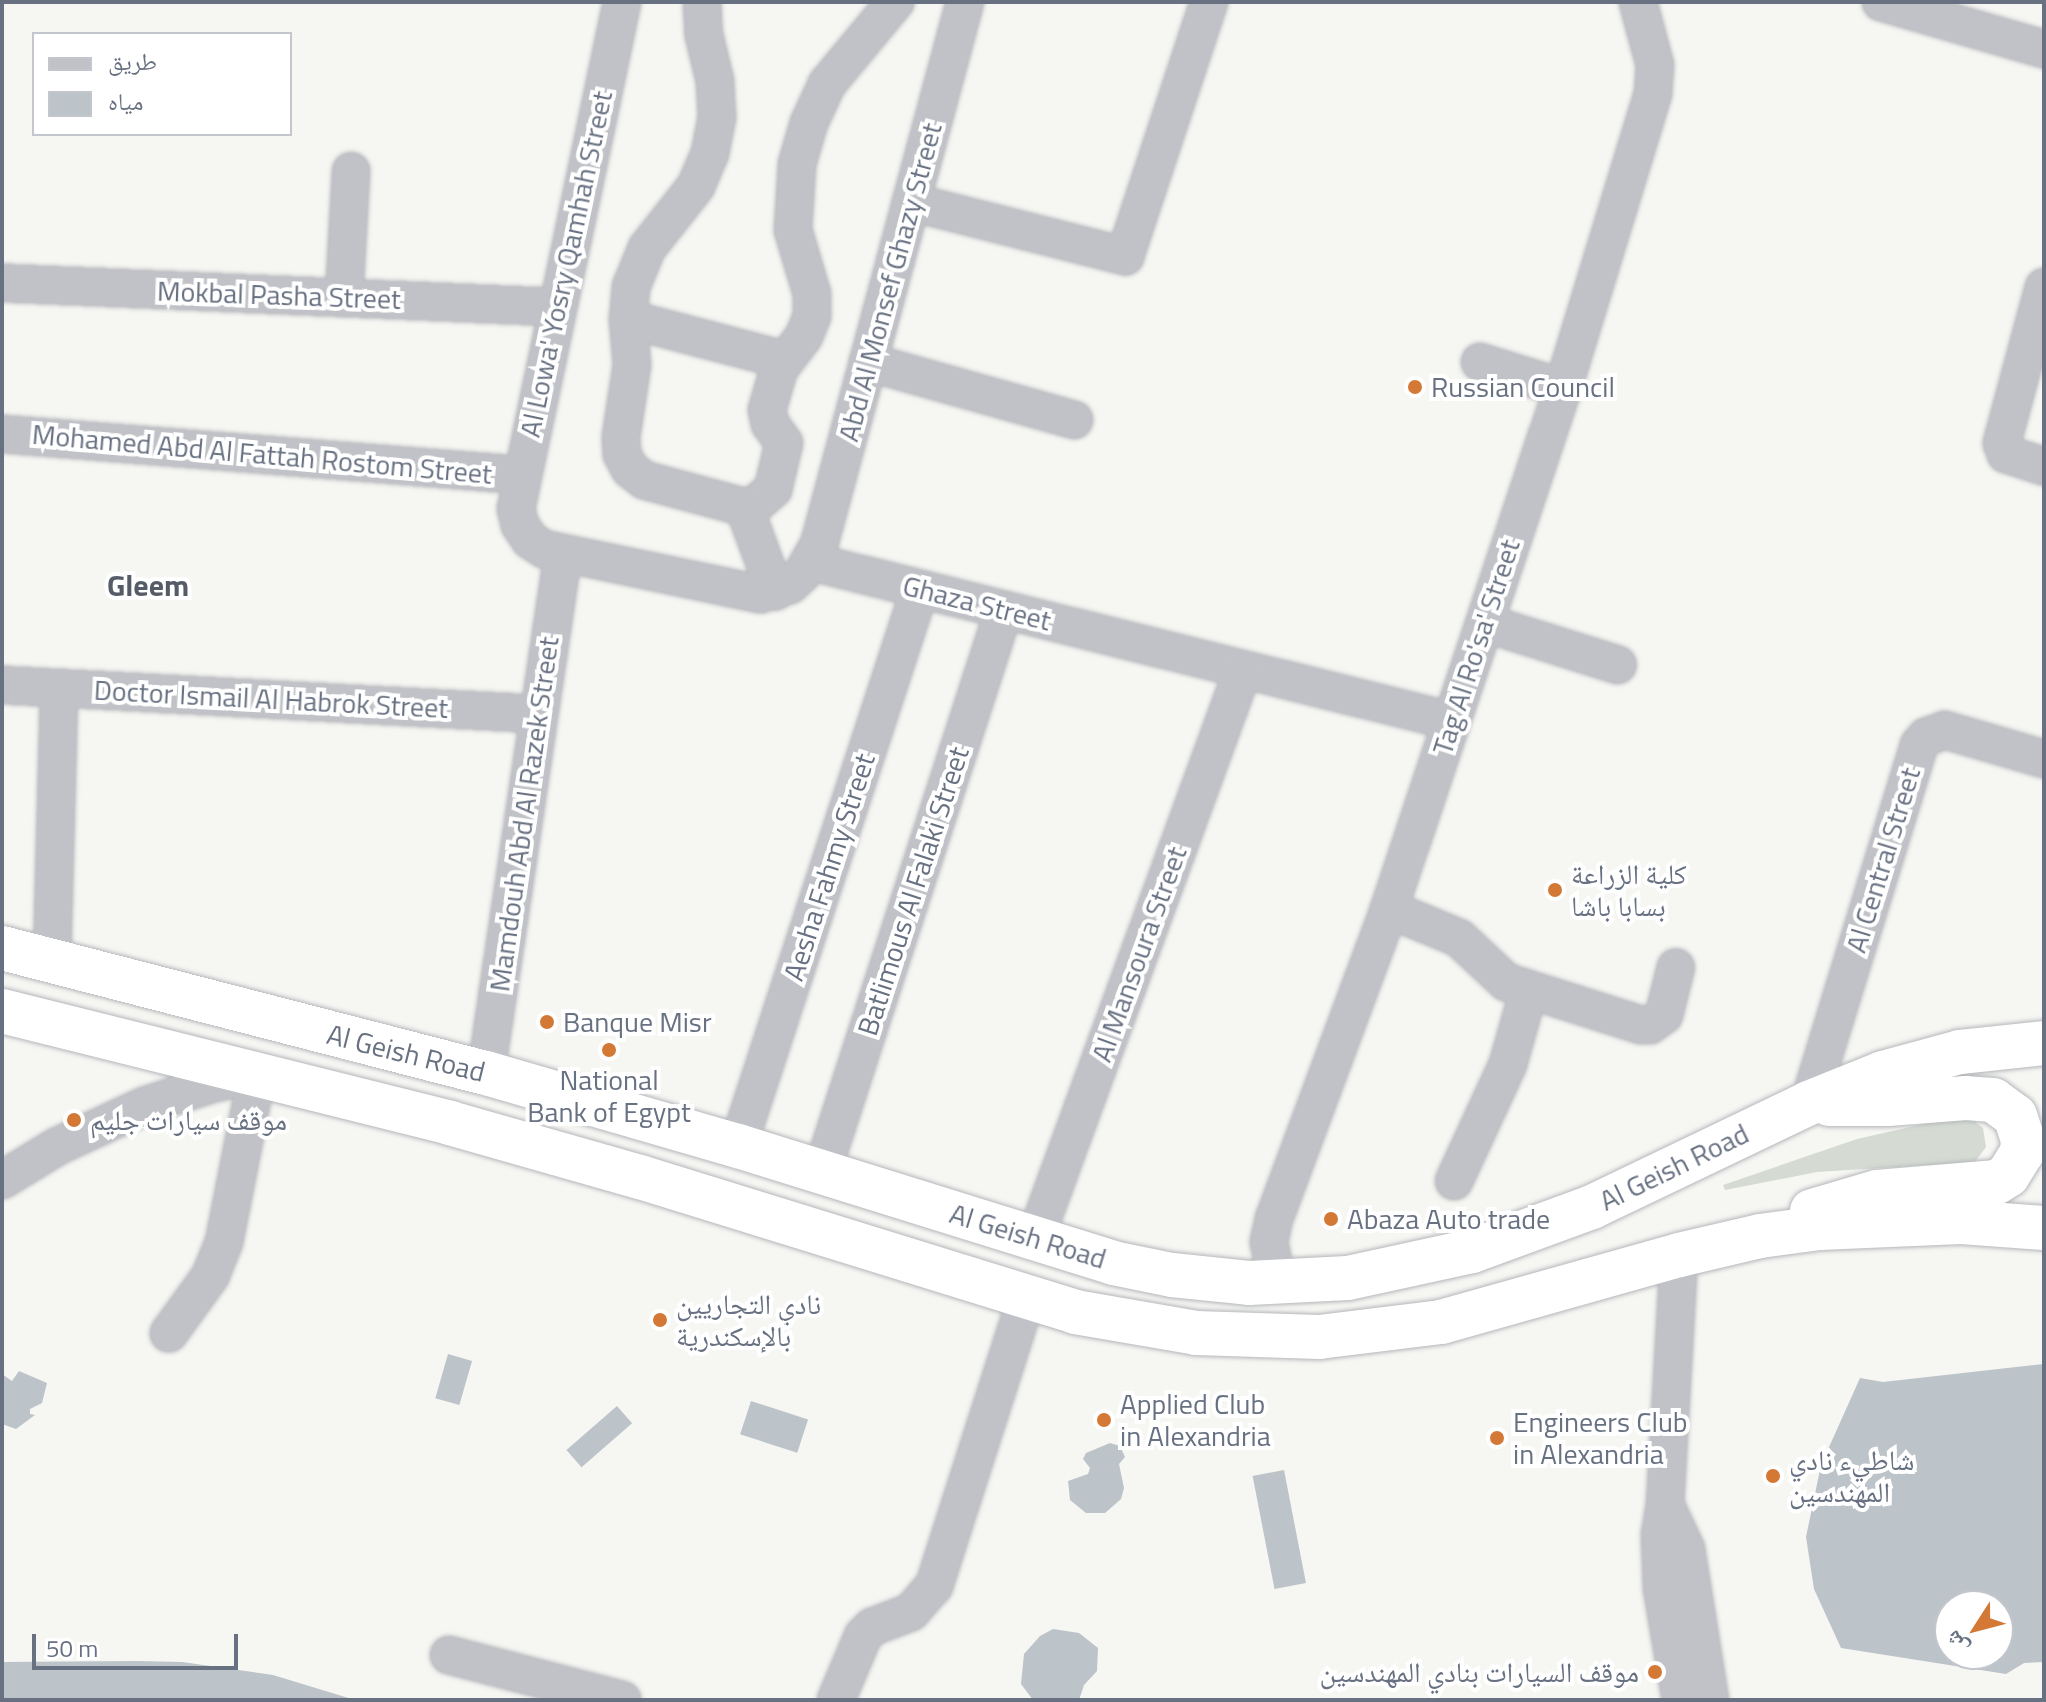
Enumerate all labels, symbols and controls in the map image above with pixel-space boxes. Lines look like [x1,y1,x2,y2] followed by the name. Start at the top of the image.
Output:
[32,32,292,136] legend
[108,43,157,79] text: طريق
[108,83,143,119] text: مياه
[513,88,619,440] street label: Al Lowa' Yosry Qamhah Street
[831,119,949,445] street label: Abd Al Monsef Ghazy Street
[157,274,401,316] street label: Mokbal Pasha Street
[1431,370,1615,404] place label: Russian Council
[1406,378,1424,396] marker: Russian Council
[31,417,493,491] street label: Mohamed Abd Al Fattah Rostom Street
[1425,535,1527,759] street label: Tag Al Ro'sa' Street
[107,567,189,603] district label: Gleem
[899,568,1055,638] street label: Ghaza Street
[482,634,566,994] street label: Mamdouh Abd Al Razek Street
[93,673,449,725] street label: Doctor Ismail Al Habrok Street
[850,742,976,1040] street label: Batlimous Al Falaki Street
[776,749,882,985] street label: Aesha Fahmy Street
[1839,763,1927,957] street label: Al Central Street
[1084,842,1194,1066] street label: Al Mansoura Street
[1571,857,1687,923] place label: كلية الزراعة بسابا باشا
[1546,881,1564,899] marker: كلية الزراعة بسابا باشا
[563,1005,712,1039] place label: Banque Misr
[538,1013,556,1031] marker: Banque Misr
[324,1017,488,1089] street label: Al Geish Road
[600,1041,618,1059] marker: National Bank of Egypt
[527,1063,691,1129] place label: National Bank of Egypt
[90,1103,287,1137] place label: موقف سيارات جليم
[65,1111,83,1129] marker: موقف سيارات جليم
[1594,1116,1754,1218] street label: Al Geish Road
[946,1196,1110,1276] street label: Al Geish Road
[1347,1202,1550,1236] place label: Abaza Auto trade
[1322,1210,1340,1228] marker: Abaza Auto trade
[676,1287,821,1353] place label: نادي التجاريين بالإسكندرية
[651,1311,669,1329] marker: نادي التجاريين بالإسكندرية
[1120,1387,1271,1453] place label: Applied Club in Alexandria
[1513,1405,1688,1471] place label: Engineers Club in Alexandria
[1095,1411,1113,1429] marker: Applied Club in Alexandria
[1488,1429,1506,1447] marker: Engineers Club in Alexandria
[1789,1443,1914,1509] place label: شاطيء نادي المهندسين
[1764,1467,1782,1485] marker: شاطيء نادي المهندسين
[1934,1590,2014,1670] north arrow
[36,1618,242,1668] scale bar
[1936,1623,1977,1662] text: ش
[46,1630,98,1666] text: 50 m
[1320,1655,1639,1689] place label: موقف السيارات بنادي المهندسين
[1646,1663,1664,1681] marker: موقف السيارات بنادي المهندسين

